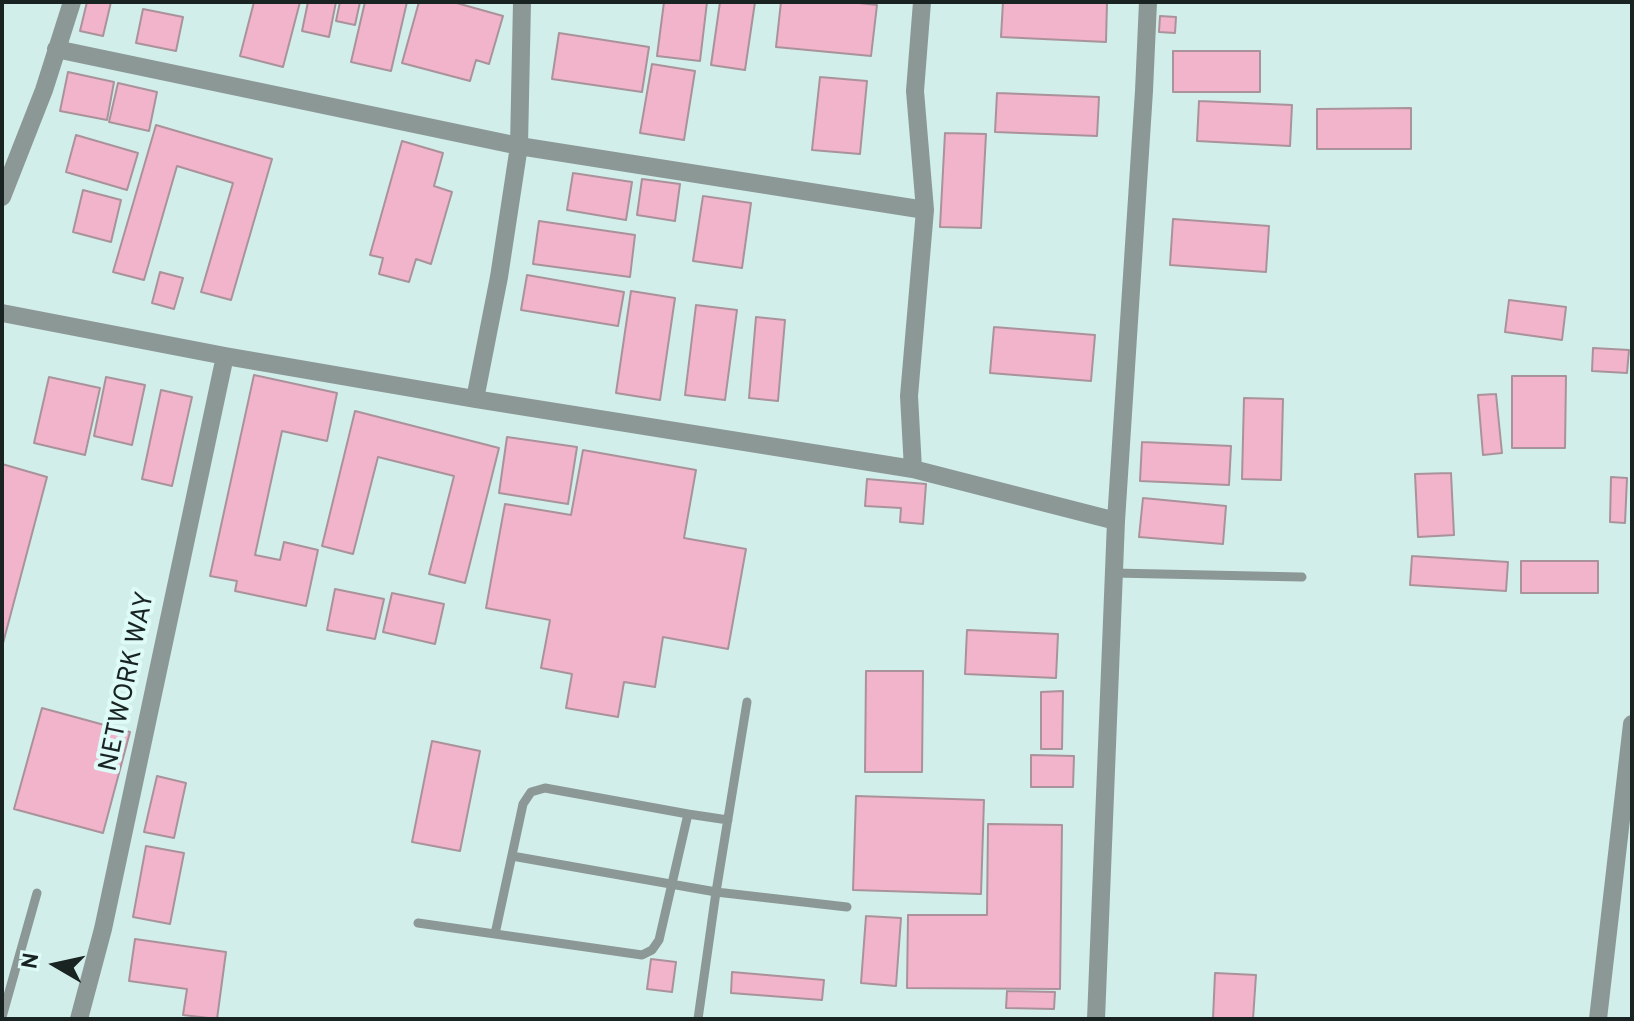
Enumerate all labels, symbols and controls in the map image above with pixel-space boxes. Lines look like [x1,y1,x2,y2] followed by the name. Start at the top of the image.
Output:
[95,589,163,775] street label: NETWORK WAY
[16,925,96,1005] north arrow
[17,951,46,971] text: N

